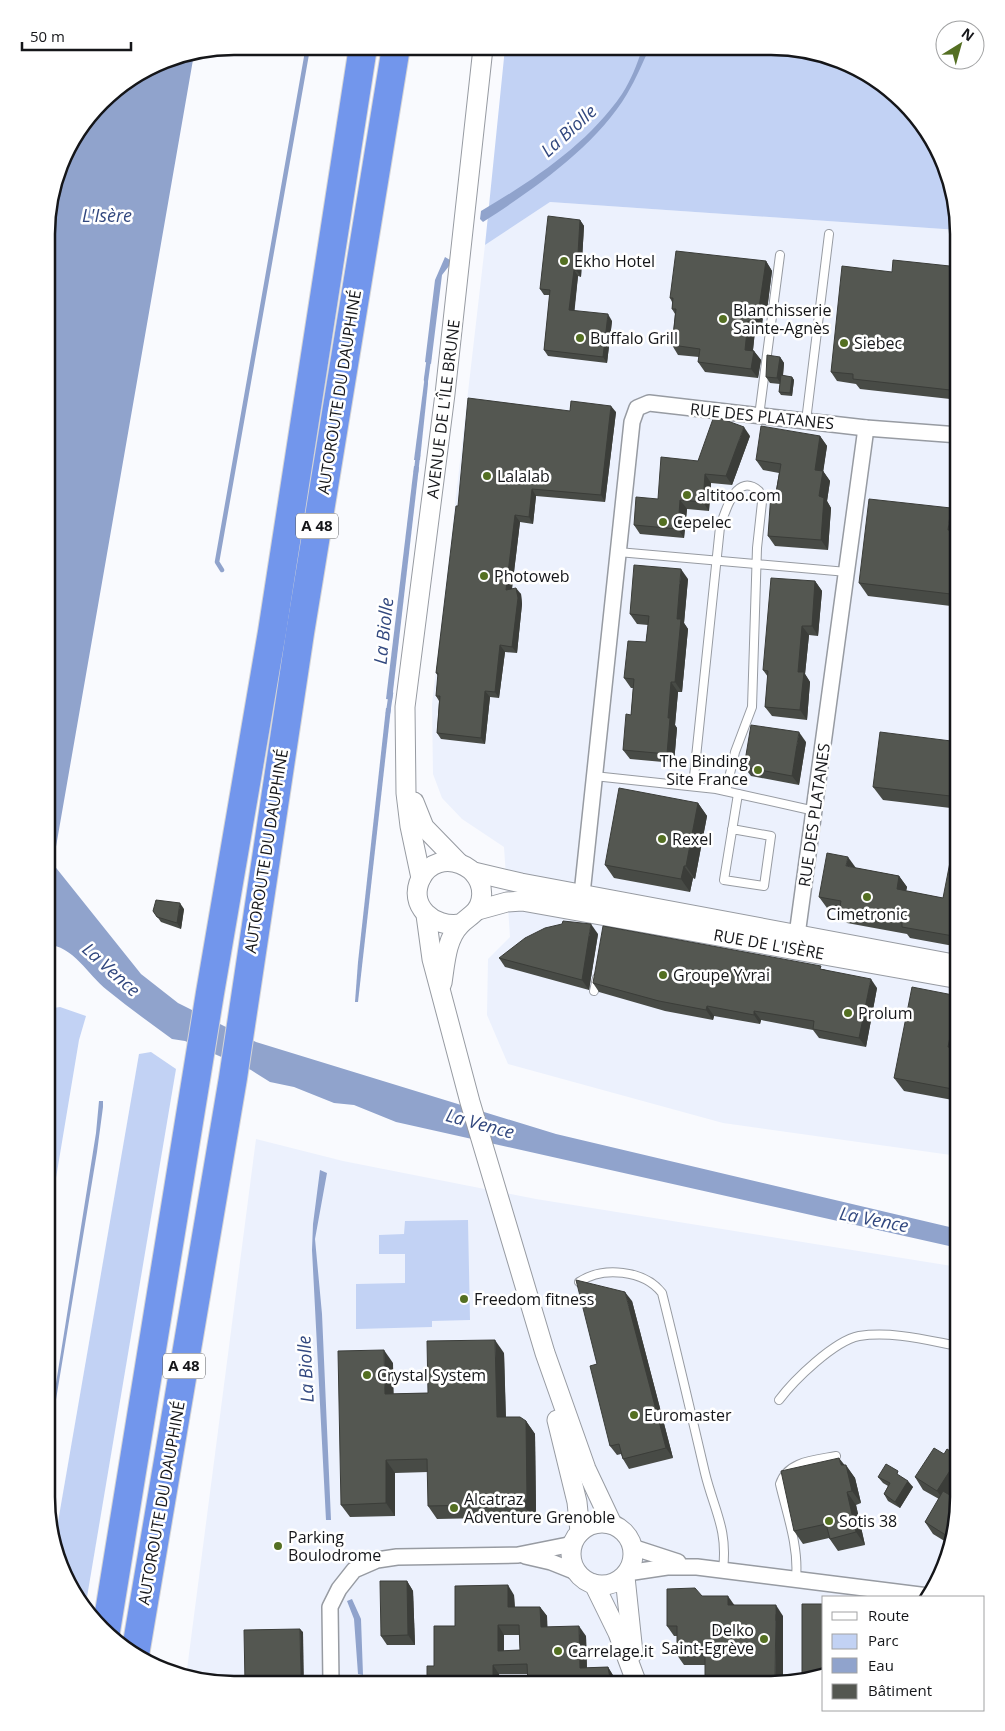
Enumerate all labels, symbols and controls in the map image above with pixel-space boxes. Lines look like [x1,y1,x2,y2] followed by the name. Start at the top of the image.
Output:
[22,20,131,52] scale bar
[935,20,985,70] north arrow
[958,23,978,45] text: N
[30,26,65,46] text: 50 m
[535,99,601,162] water label: La Biolle
[82,203,132,227] water label: L'Isère
[574,250,655,272] place label: Ekho Hotel
[558,255,570,267] marker: Ekho Hotel
[312,288,366,496] street label: AUTOROUTE DU DAUPHINÉ
[733,299,831,339] place label: Blanchisserie Sainte-Agnès
[717,313,729,325] marker: Blanchisserie Sainte-Agnès
[421,318,465,500] street label: AVENUE DE L'ÎLE BRUNE
[590,327,678,349] place label: Buffalo Grill
[574,332,586,344] marker: Buffalo Grill
[854,332,903,354] place label: Siebec
[838,337,850,349] marker: Siebec
[689,397,835,435] street label: RUE DES PLATANES
[497,465,550,487] place label: Lalalab
[481,470,493,482] marker: Lalalab
[697,484,781,506] place label: altitoo.com
[681,489,693,501] marker: altitoo.com
[673,511,732,533] place label: Cepelec
[296,514,338,538] road number: A 48
[657,516,669,528] marker: Cepelec
[494,565,570,587] place label: Photoweb
[478,570,490,582] marker: Photoweb
[368,596,398,665] water label: La Biolle
[793,742,835,888] street label: RUE DES PLATANES
[239,747,293,955] street label: AUTOROUTE DU DAUPHINÉ
[660,750,748,790] place label: The Binding Site France
[752,764,764,776] marker: The Binding Site France
[672,828,712,850] place label: Rexel
[656,833,668,845] marker: Rexel
[861,891,873,903] marker: Cimetronic
[826,903,908,925] place label: Cimetronic
[712,923,826,965] street label: RUE DE L'ISÈRE
[78,937,146,1002] water label: La Vence
[673,964,770,986] place label: Groupe Yvrai
[657,969,669,981] marker: Groupe Yvrai
[858,1002,912,1024] place label: Prolum
[842,1007,854,1019] marker: Prolum
[443,1102,517,1144] water label: La Vence
[838,1201,911,1237] water label: La Vence
[474,1288,594,1310] place label: Freedom fitness
[458,1293,470,1305] marker: Freedom fitness
[291,1335,319,1403] water label: La Biolle
[163,1354,205,1378] road number: A 48
[377,1364,486,1386] place label: Crystal System
[361,1369,373,1381] marker: Crystal System
[132,1399,190,1607] street label: AUTOROUTE DU DAUPHINÉ
[644,1404,732,1426] place label: Euromaster
[628,1409,640,1421] marker: Euromaster
[464,1488,615,1528] place label: Alcatraz Adventure Grenoble
[448,1502,460,1514] marker: Alcatraz Adventure Grenoble
[839,1510,897,1532] place label: Sotis 38
[823,1515,835,1527] marker: Sotis 38
[288,1526,381,1566] place label: Parking Boulodrome
[272,1540,284,1552] marker: Parking Boulodrome
[822,1596,985,1711] legend
[868,1605,909,1625] text: Route
[662,1619,754,1659] place label: Delko Saint-Egrève
[868,1630,899,1650] text: Parc
[758,1633,770,1645] marker: Delko Saint-Egrève
[568,1640,654,1662] place label: Carrelage.it
[552,1645,564,1657] marker: Carrelage.it
[868,1655,894,1675] text: Eau
[868,1680,932,1700] text: Bâtiment

